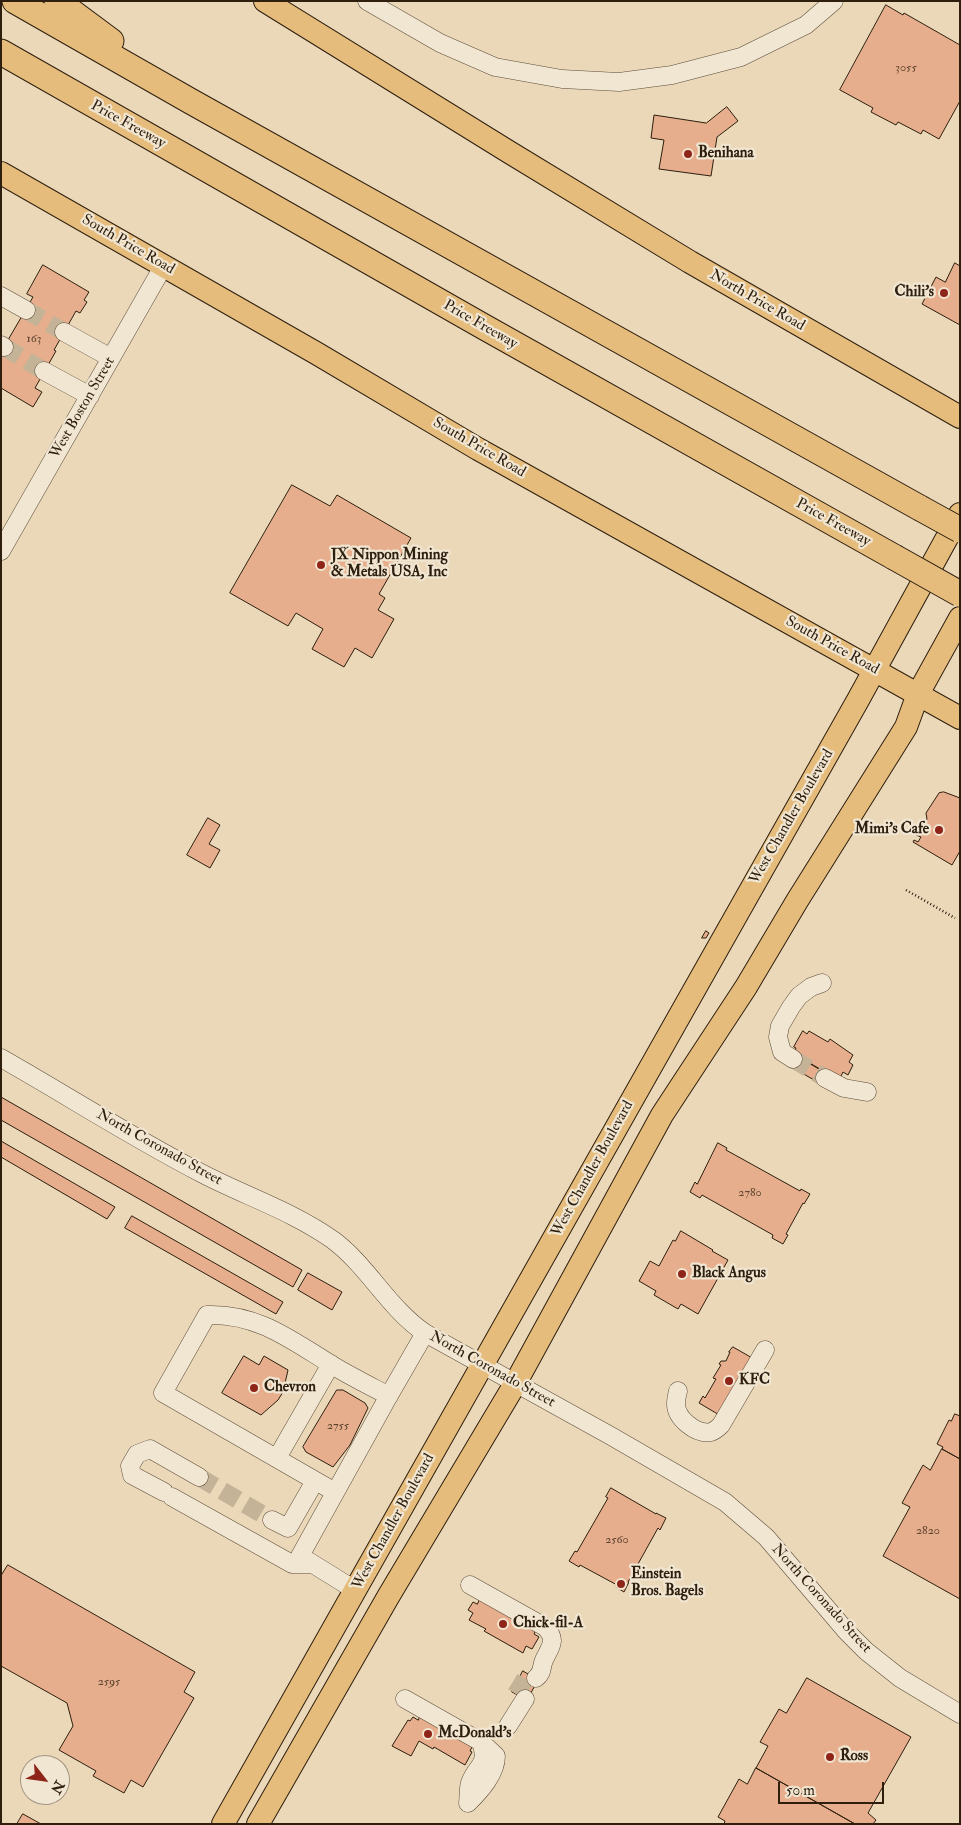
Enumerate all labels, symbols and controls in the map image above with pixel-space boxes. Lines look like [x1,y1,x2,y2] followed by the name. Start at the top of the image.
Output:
[895,61,917,75] house number: 3055
[88,97,168,153] street label: Price Freeway
[698,145,754,163] place label: Benihana
[682,148,694,160] marker: Benihana
[78,211,178,279] street label: South Price Road
[706,267,808,335] street label: North Price Road
[895,284,934,302] place label: Chili's
[938,287,950,299] marker: Chili's
[440,297,520,353] street label: Price Freeway
[27,332,41,346] house number: 163
[47,354,119,462] street label: West Boston Street
[429,414,529,482] street label: South Price Road
[793,495,873,551] street label: Price Freeway
[331,547,448,582] place label: JX Nippon Mining & Metals USA, Inc
[315,559,327,571] marker: JX Nippon Mining & Metals USA, Inc
[782,613,882,679] street label: South Price Road
[746,746,838,888] street label: West Chandler Boulevard
[855,821,929,839] place label: Mimi's Cafe
[933,824,945,836] marker: Mimi's Cafe
[548,1098,638,1240] street label: West Chandler Boulevard
[93,1106,225,1190] street label: North Coronado Street
[738,1186,762,1200] house number: 2780
[692,1265,766,1283] place label: Black Angus
[676,1268,688,1280] marker: Black Angus
[426,1328,558,1412] street label: North Coronado Street
[739,1372,770,1390] place label: KFC
[723,1375,735,1387] marker: KFC
[264,1379,316,1397] place label: Chevron
[248,1382,260,1394] marker: Chevron
[327,1419,349,1433] house number: 2755
[349,1451,439,1593] street label: West Chandler Boulevard
[916,1524,940,1538] house number: 2820
[605,1533,629,1547] house number: 2560
[767,1541,875,1657] street label: North Coronado Street
[631,1566,703,1601] place label: Einstein Bros. Bagels
[615,1578,627,1590] marker: Einstein Bros. Bagels
[513,1615,583,1633] place label: Chick-fil-A
[497,1618,509,1630] marker: Chick-fil-A
[98,1675,120,1689] house number: 2595
[438,1725,511,1743] place label: McDonald's
[422,1728,434,1740] marker: McDonald's
[840,1748,868,1766] place label: Ross
[824,1751,836,1763] marker: Ross
[20,1755,70,1805] north arrow
[781,1772,887,1804] scale bar
[47,1778,68,1797] text: N
[786,1781,815,1800] text: 50 m

